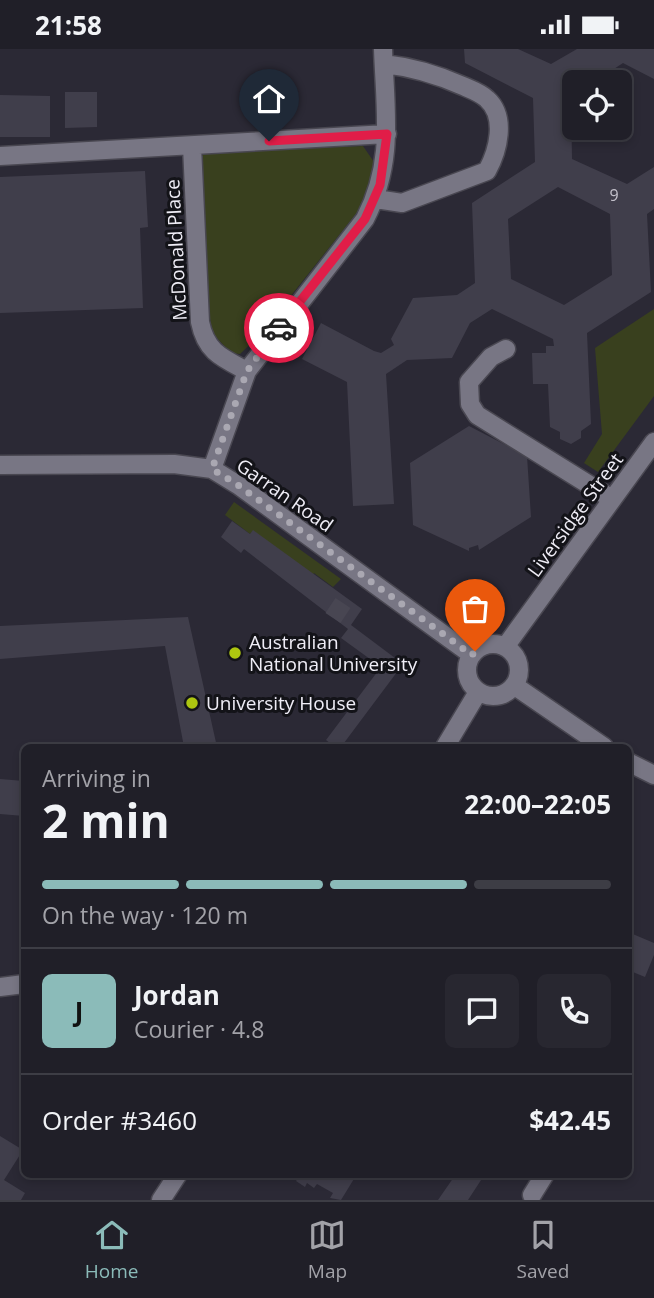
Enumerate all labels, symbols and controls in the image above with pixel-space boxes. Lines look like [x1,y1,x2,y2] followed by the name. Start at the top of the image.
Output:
[35,7,102,43] text: 21:58
[239,69,299,141] pin
[562,70,632,140] map controls
[562,70,632,140] button: locate
[250,80,288,118] icon: home
[159,179,193,321] street label: McDonald Place
[609,184,619,206] house number: 9
[244,293,314,363] courier
[260,309,298,347] icon: car
[521,448,629,582] street label: Liversidge Street
[232,452,338,538] street label: Garran Road
[445,579,505,651] pin
[456,590,494,628] icon: bag
[249,629,418,677] place label: Australian National University
[227,645,243,661] marker: Australian National University
[206,690,356,716] place label: University House
[184,695,200,711] marker: University House
[42,762,151,794] text: Arriving in
[464,786,611,822] text: 22:00–22:05
[42,789,170,851] text: 2 min
[42,899,248,931] text: On the way · 120 m
[445,974,519,1048] button: chat
[537,974,611,1048] button: phone
[134,977,220,1013] text: Jordan
[75,993,83,1029] text: J
[134,1013,264,1045] text: Courier · 4.8
[42,1102,197,1138] text: Order #3460
[529,1102,611,1138] text: $42.45
[85,1216,138,1284] tab: Home
[308,1216,347,1284] tab: Map
[517,1216,569,1284] tab: Saved

